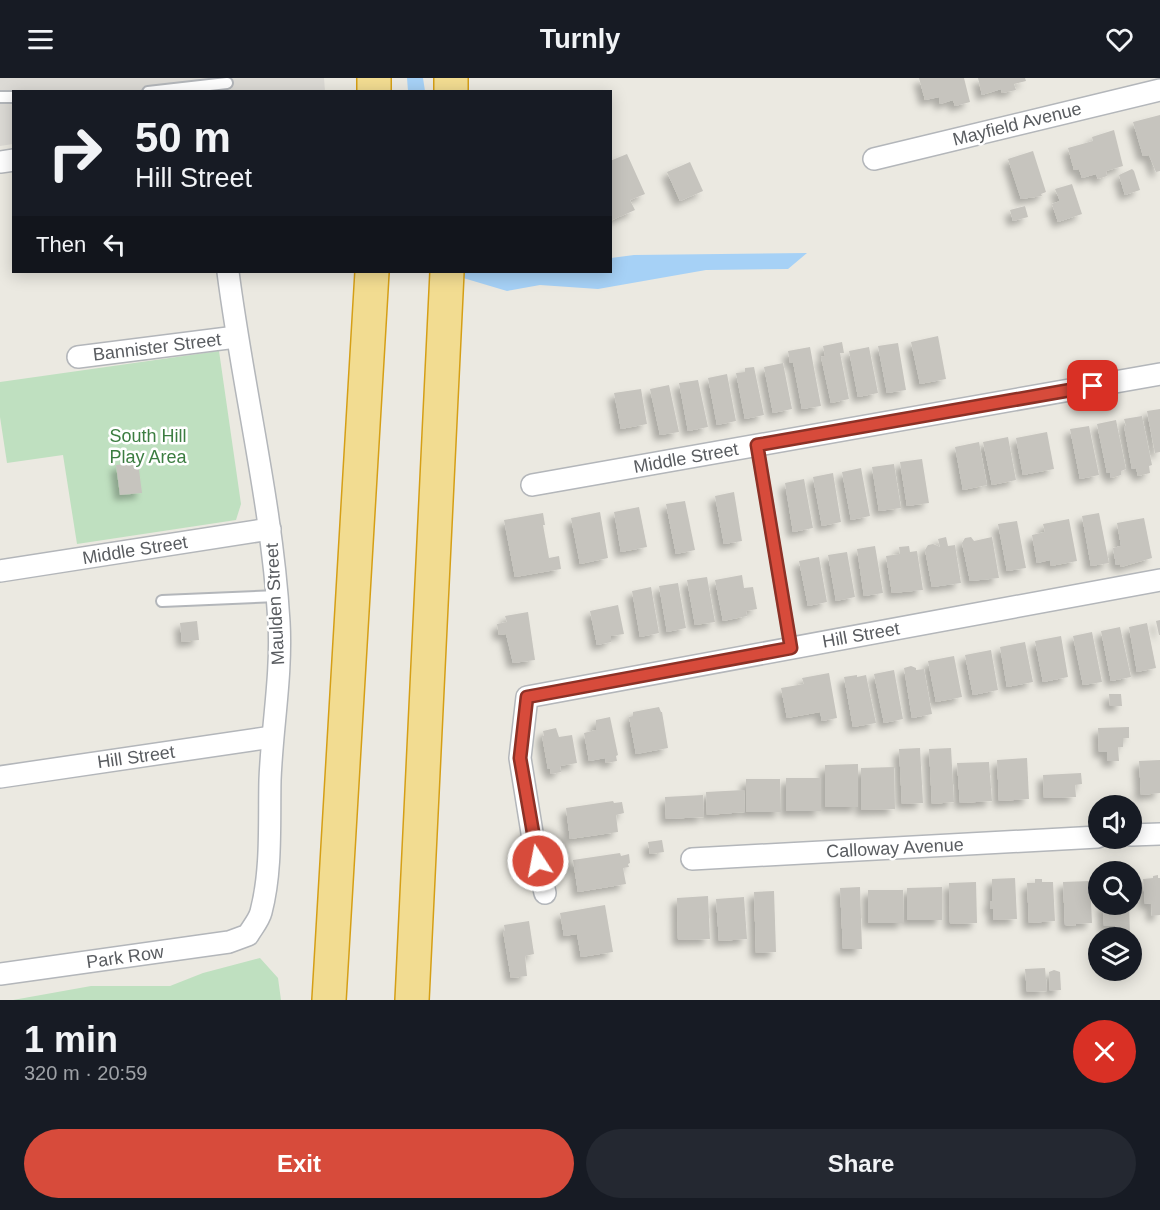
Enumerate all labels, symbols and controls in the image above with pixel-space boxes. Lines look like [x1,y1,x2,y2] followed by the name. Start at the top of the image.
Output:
[24,23,57,56] icon: menu
[1103,23,1136,56] icon: heart
[540,24,620,54] text: Turnly
[951,98,1083,150] street label: Mayfield Avenue
[36,114,114,192] icon: right
[135,114,231,161] text: 50 m
[135,163,252,193] text: Hill Street
[98,228,131,261] icon: left
[36,232,86,257] text: Then
[92,329,222,365] street label: Bannister Street
[1067,360,1118,411] pin
[1076,369,1109,402] icon: arrive
[109,426,188,467] park label: South Hill Play Area
[632,439,740,477] street label: Middle Street
[81,532,189,568] street label: Middle Street
[262,543,288,665] street label: Maulden Street
[821,618,901,652] street label: Hill Street
[96,742,176,772] street label: Hill Street
[1088,795,1142,981] map controls
[1088,795,1142,849] button: sound
[506,829,570,893] position arrow
[826,834,964,862] street label: Calloway Avenue
[1088,861,1142,915] button: search
[1088,927,1142,981] button: layers
[85,942,166,972] street label: Park Row
[24,1019,118,1060] text: 1 min
[1073,1020,1136,1083] button: close
[24,1062,147,1084] text: 320 m · 20:59
[24,1129,574,1198] button: Exit
[586,1129,1136,1198] button: Share

